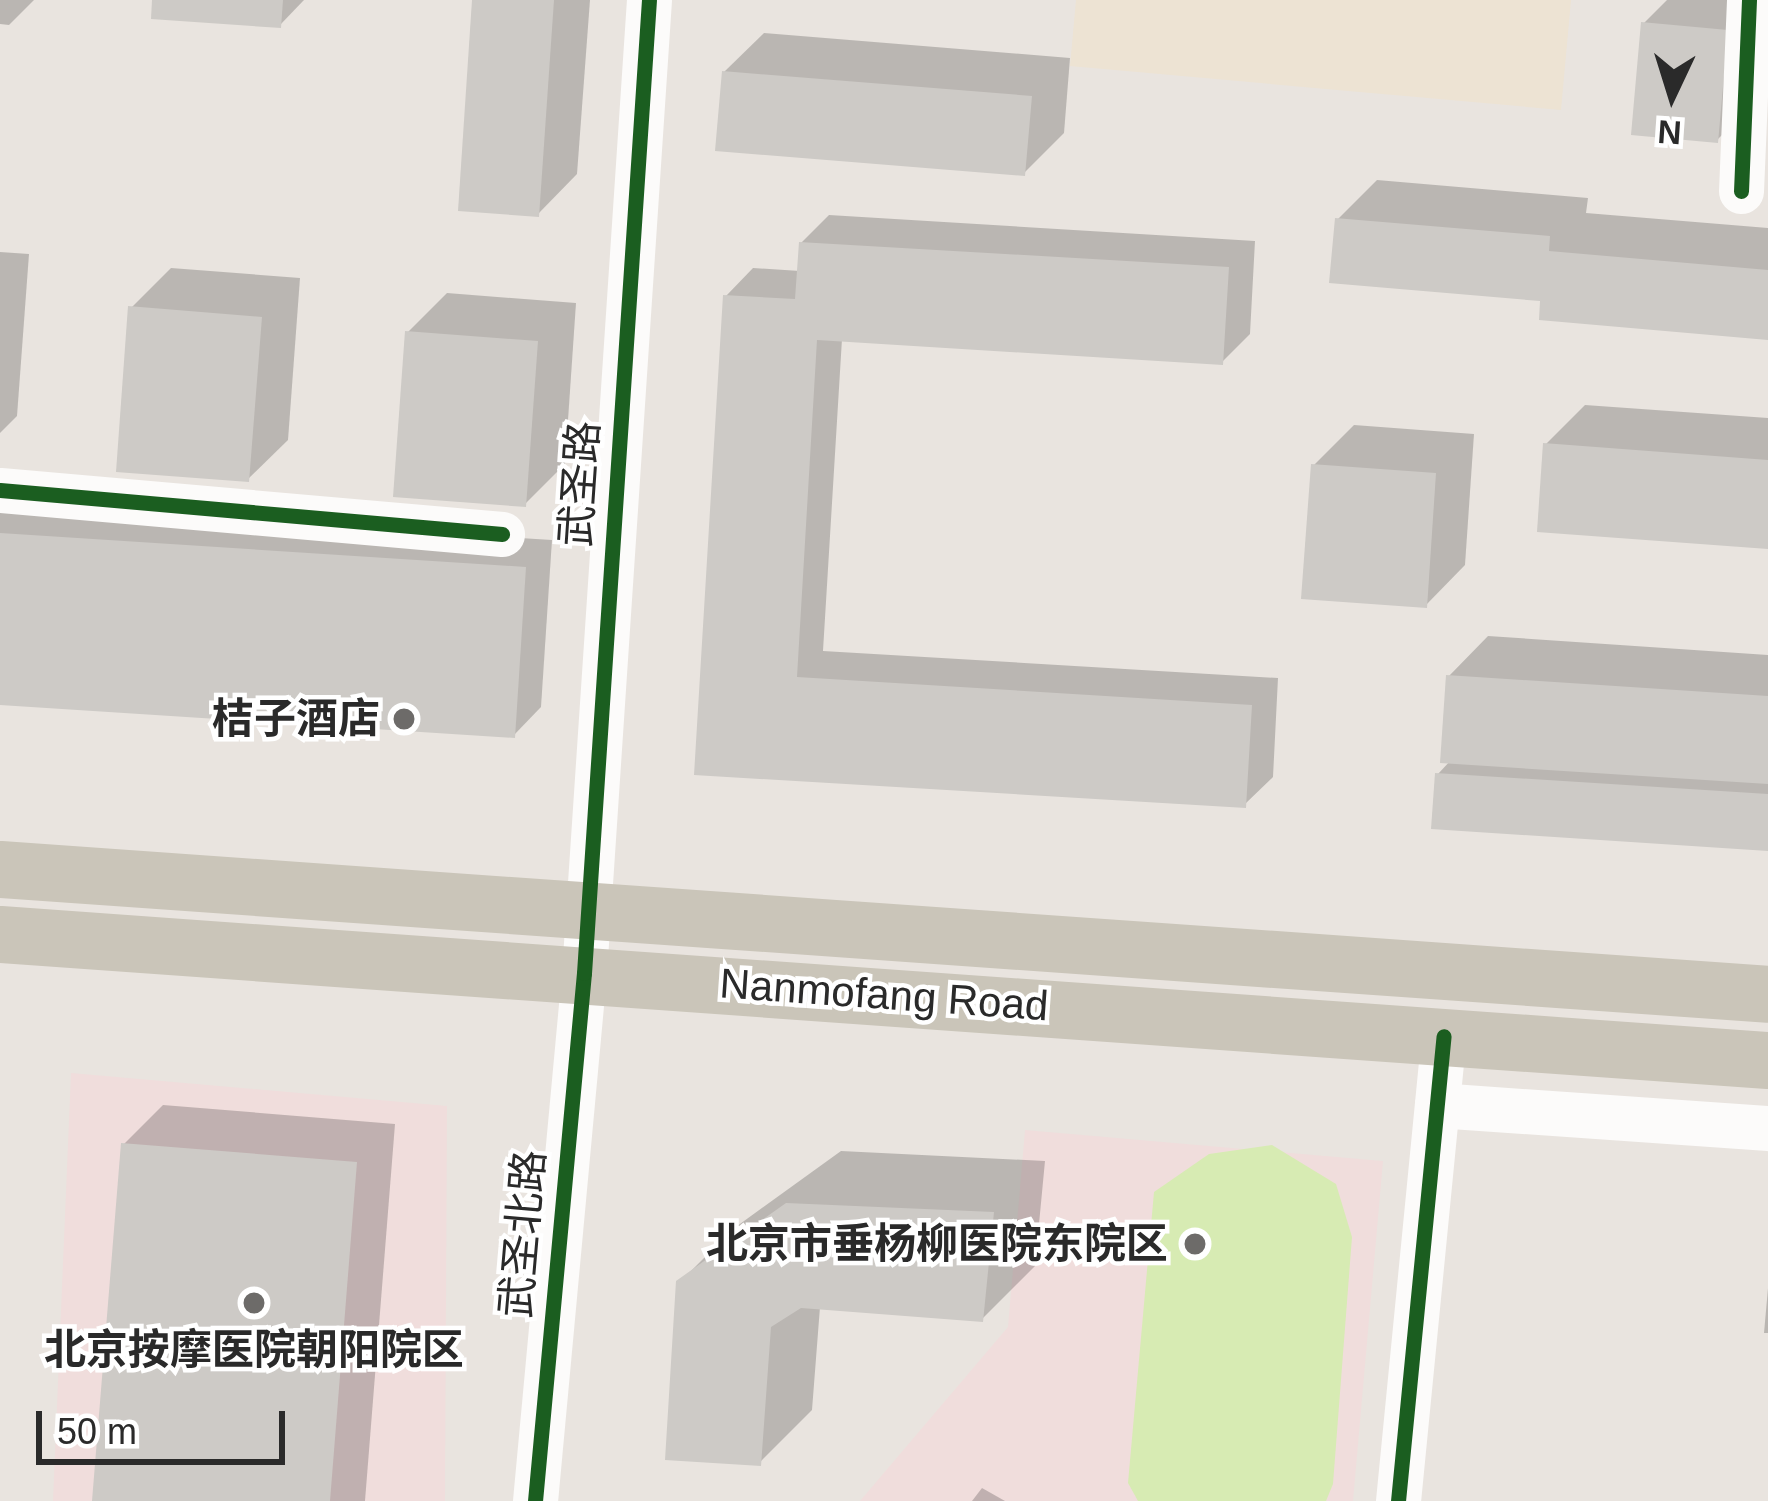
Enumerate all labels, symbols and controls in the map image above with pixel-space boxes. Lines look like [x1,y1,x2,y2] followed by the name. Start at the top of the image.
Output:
[1612,36,1732,156] north arrow
[1656,113,1683,152] text: N
[550,419,610,549] street label: 武圣路
[212,694,380,744] place label: 桔子酒店
[391,706,417,732] marker: 桔子酒店
[718,958,1050,1032] street label: Nanmofang Road
[491,1148,555,1320] street label: 武圣北路
[706,1219,1168,1269] place label: 北京市垂杨柳医院东院区
[1179,1228,1211,1260] marker: 北京市垂杨柳医院东院区
[238,1287,270,1319] marker: 北京按摩医院朝阳院区
[44,1325,464,1375] place label: 北京按摩医院朝阳院区
[42,1387,291,1461] scale bar
[57,1411,137,1452] text: 50 m

